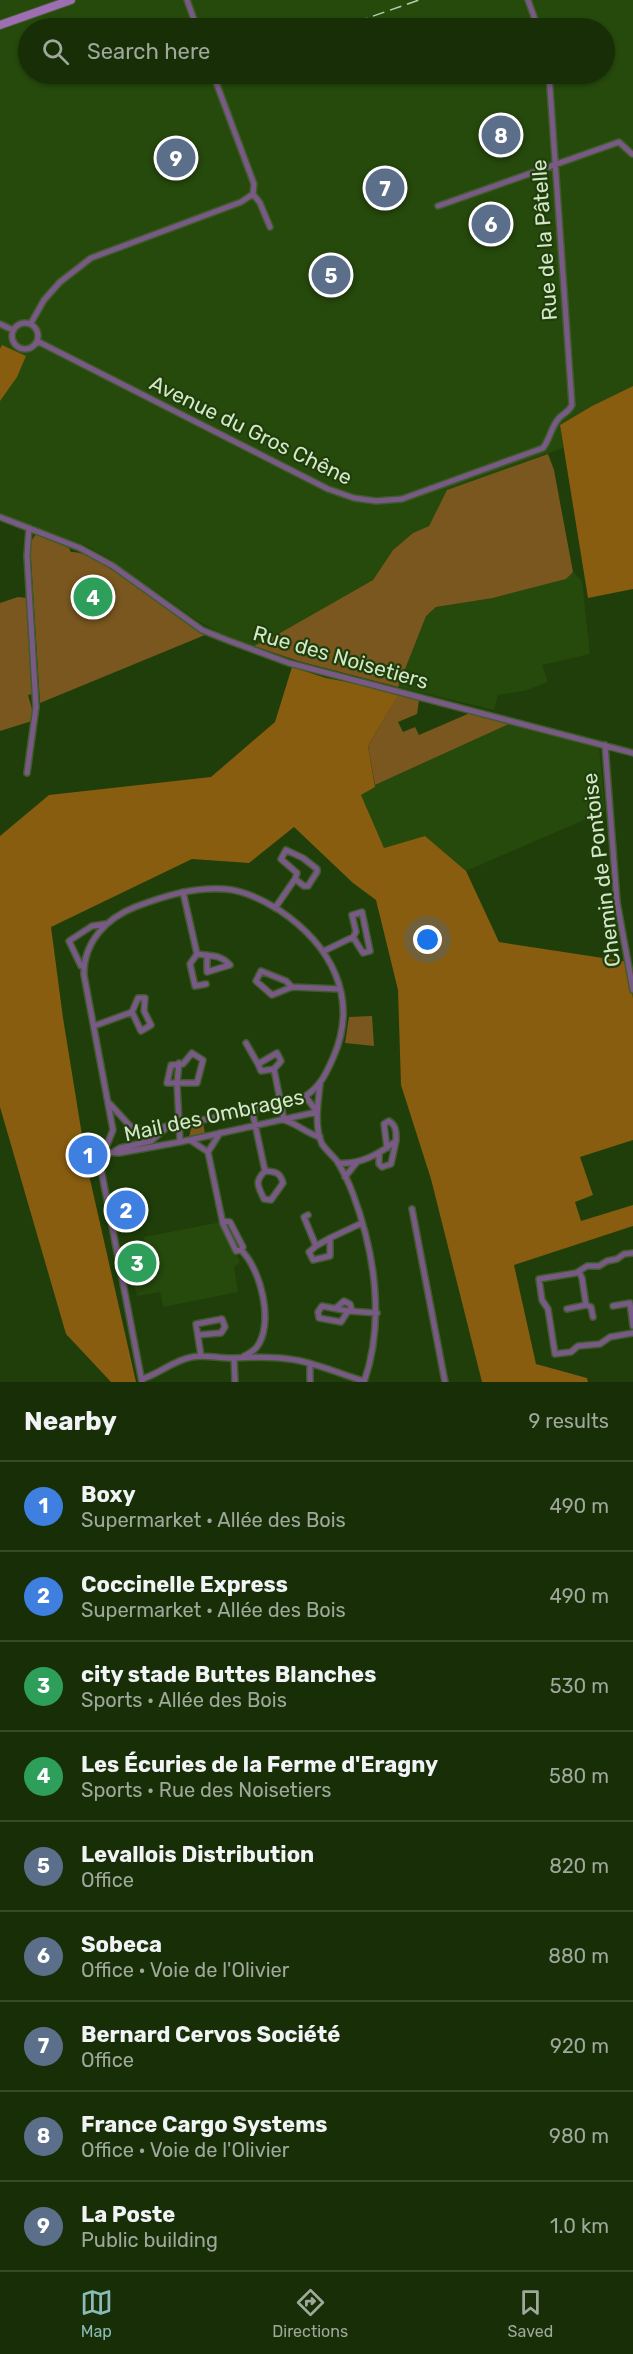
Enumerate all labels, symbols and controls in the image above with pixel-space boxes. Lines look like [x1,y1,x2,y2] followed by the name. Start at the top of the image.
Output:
[18,18,615,84] search box
[39,35,72,68] icon: search
[87,38,210,65] text: Search here
[482,112,520,158] pin: 8
[156,136,195,180] pin: 9
[526,159,562,321] street label: Rue de la Pâtelle
[366,166,404,210] pin: 7
[472,202,510,246] pin: 6
[312,252,350,298] pin: 5
[146,370,356,490] street label: Avenue du Gros Chêne
[74,574,112,620] pin: 4
[250,620,432,694] street label: Rue des Noisetiers
[577,772,625,968] street label: Chemin de Pontoise
[413,925,442,954] your location
[122,1084,306,1146] street label: Mail des Ombrages
[68,1132,107,1178] pin: 1
[106,1188,146,1232] pin: 2
[118,1240,156,1286] pin: 3
[24,1406,117,1437] text: Nearby
[529,1409,609,1433] text: 9 results
[81,1481,136,1508] text: Boxy
[39,1494,48,1518] text: 1
[550,1494,609,1518] text: 490 m
[81,1508,346,1532] text: Supermarket · Allée des Bois
[81,1571,288,1598] text: Coccinelle Express
[37,1584,50,1608] text: 2
[550,1584,609,1608] text: 490 m
[81,1598,346,1622] text: Supermarket · Allée des Bois
[81,1661,376,1688] text: city stade Buttes Blanches
[37,1674,50,1698] text: 3
[550,1674,609,1698] text: 530 m
[81,1688,287,1712] text: Sports · Allée des Bois
[81,1751,438,1778] text: Les Écuries de la Ferme d'Eragny
[37,1764,50,1788] text: 4
[549,1764,609,1788] text: 580 m
[81,1778,332,1802] text: Sports · Rue des Noisetiers
[81,1841,314,1868] text: Levallois Distribution
[37,1854,50,1878] text: 5
[549,1854,609,1878] text: 820 m
[81,1868,134,1892] text: Office
[81,1931,162,1958] text: Sobeca
[37,1944,50,1968] text: 6
[548,1944,609,1968] text: 880 m
[81,1958,289,1982] text: Office · Voie de l'Olivier
[81,2021,340,2048] text: Bernard Cervos Société
[38,2034,49,2058] text: 7
[550,2034,609,2058] text: 920 m
[81,2048,134,2072] text: Office
[81,2111,328,2138] text: France Cargo Systems
[37,2124,50,2148] text: 8
[549,2124,609,2148] text: 980 m
[81,2138,289,2162] text: Office · Voie de l'Olivier
[81,2201,175,2228] text: La Poste
[37,2214,50,2238] text: 9
[550,2214,609,2238] text: 1.0 km
[81,2228,218,2252] text: Public building
[80,2286,113,2341] tab: Map
[272,2286,348,2341] tab: Directions
[508,2286,553,2341] tab: Saved

